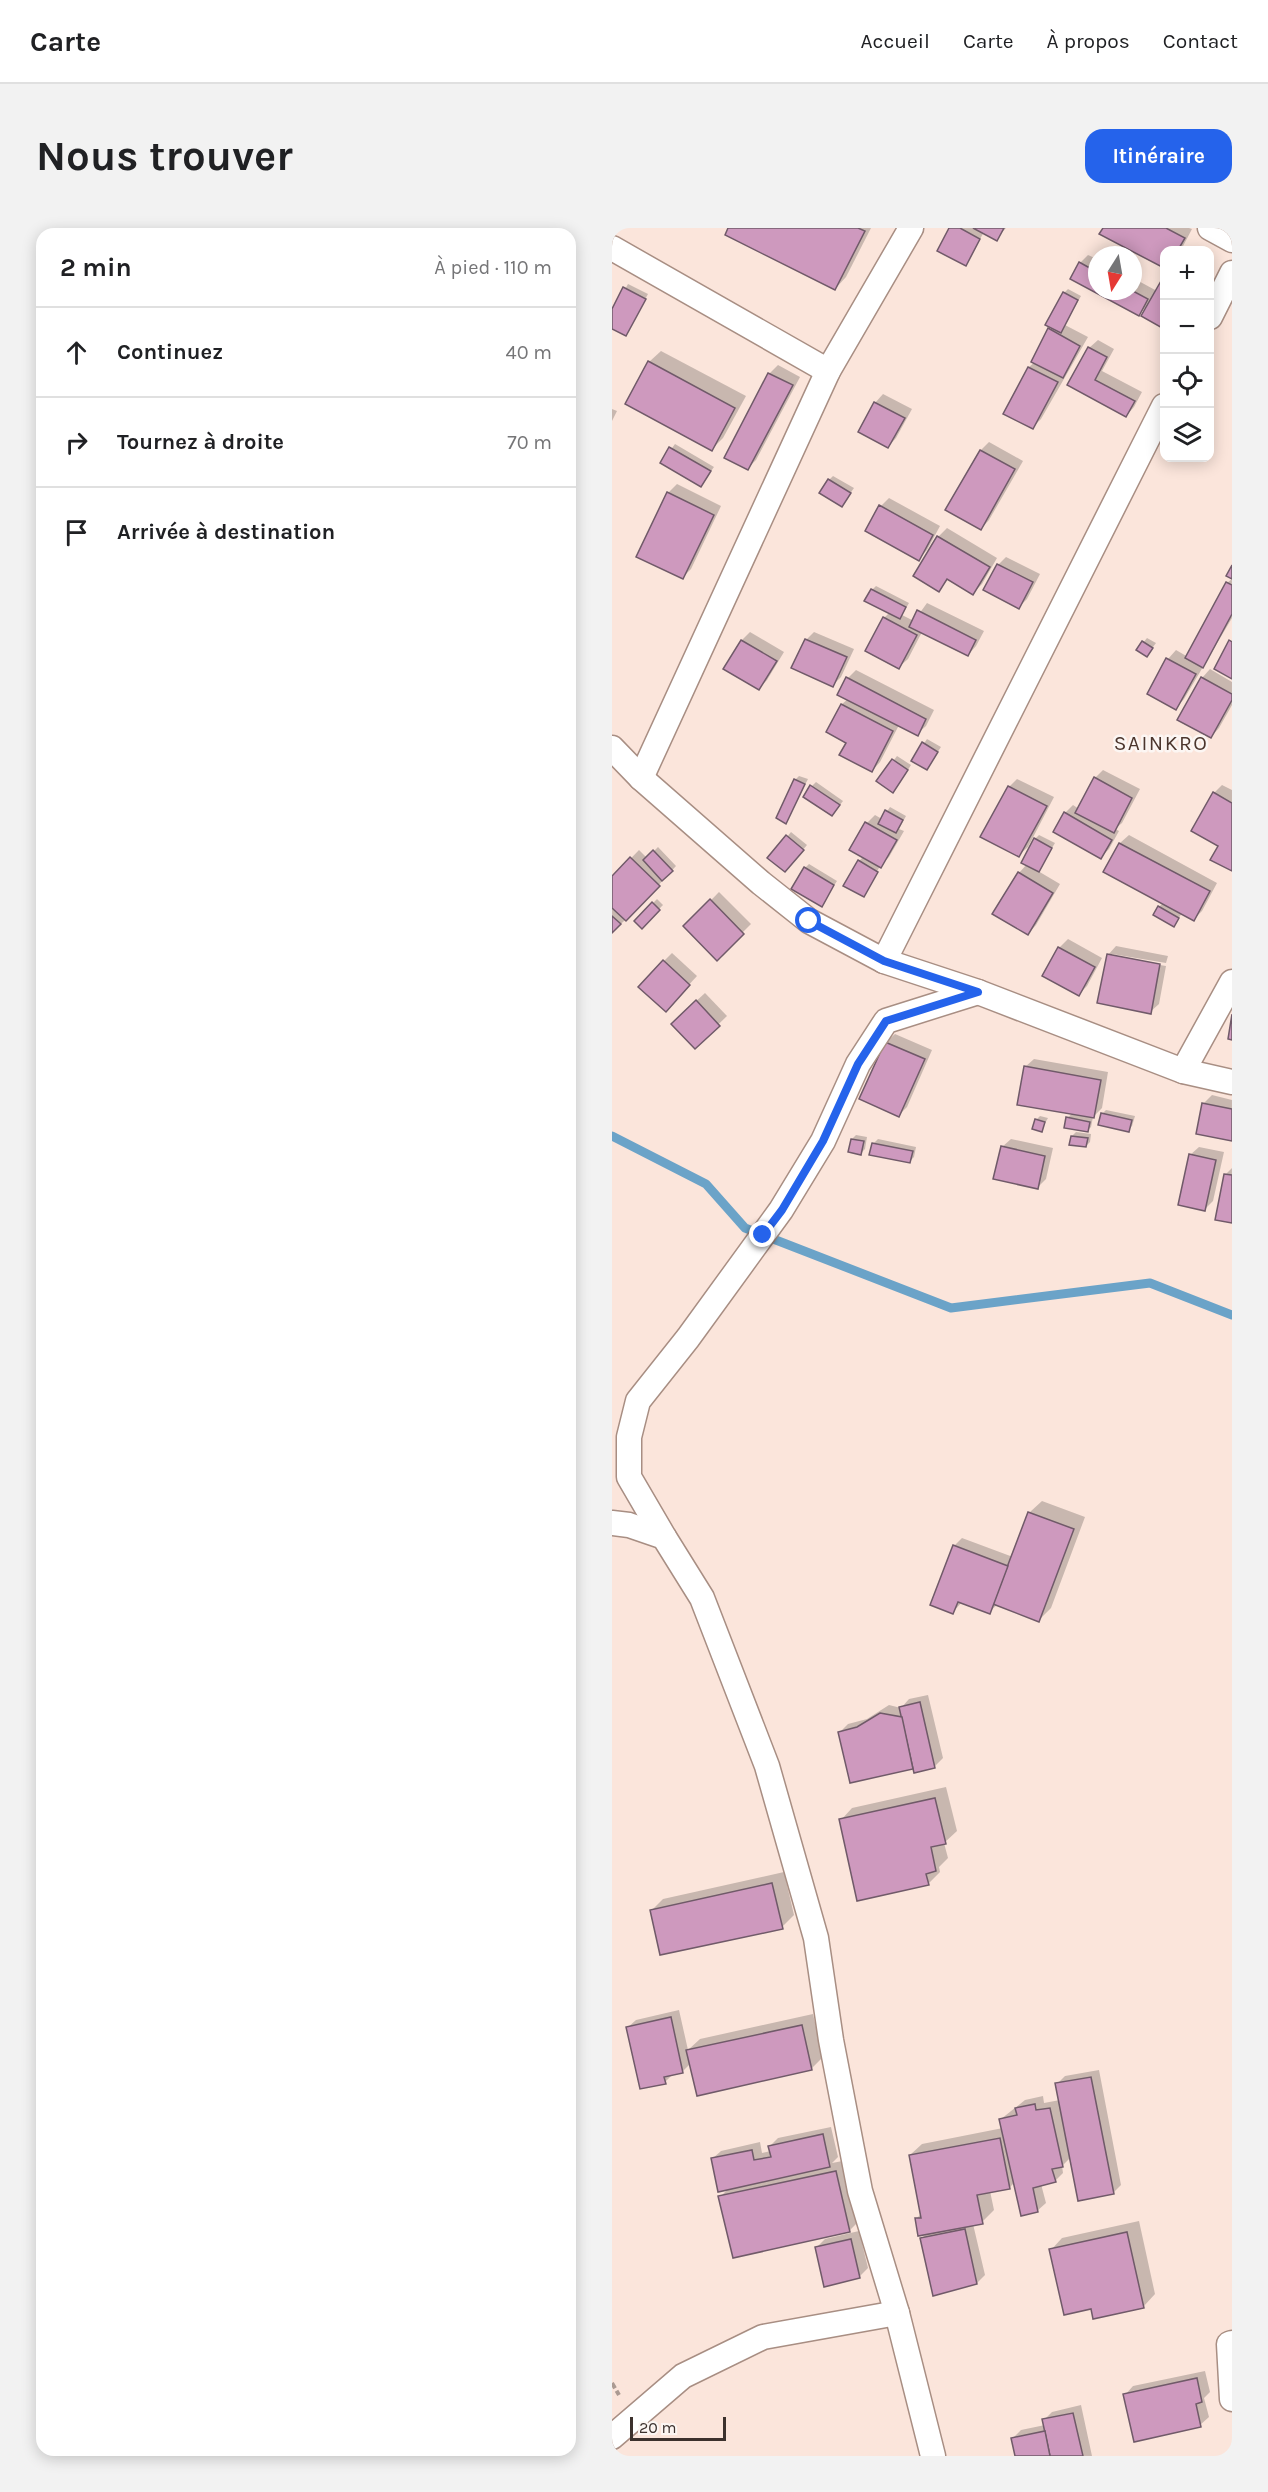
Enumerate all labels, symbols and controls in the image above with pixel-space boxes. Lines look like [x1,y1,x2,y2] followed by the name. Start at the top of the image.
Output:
[30,25,101,58] text: Carte
[861,29,930,53] text: Accueil
[963,29,1014,53] text: Carte
[1047,29,1130,53] text: À propos
[1163,29,1238,53] text: Contact
[1085,129,1232,183] button: Itinéraire
[36,131,293,181] text: Nous trouver
[1088,246,1142,300] north arrow
[1160,246,1214,462] map controls
[1160,246,1214,300] button: +
[60,252,132,283] text: 2 min
[434,256,552,279] text: À pied · 110 m
[1160,300,1214,354] button: −
[60,336,93,369] icon: ahead
[117,339,223,365] text: Continuez
[506,341,552,364] text: 40 m
[1160,354,1214,408] button: locate
[1160,408,1214,462] button: layers
[60,426,93,459] icon: right
[117,429,284,455] text: Tournez à droite
[507,431,552,454] text: 70 m
[60,516,93,549] icon: arrive
[117,519,335,545] text: Arrivée à destination
[1114,731,1208,755] district label: SAINKRO
[795,907,821,933] route start
[749,1221,775,1247] route end
[630,2414,726,2442] scale bar
[639,2418,677,2437] text: 20 m

